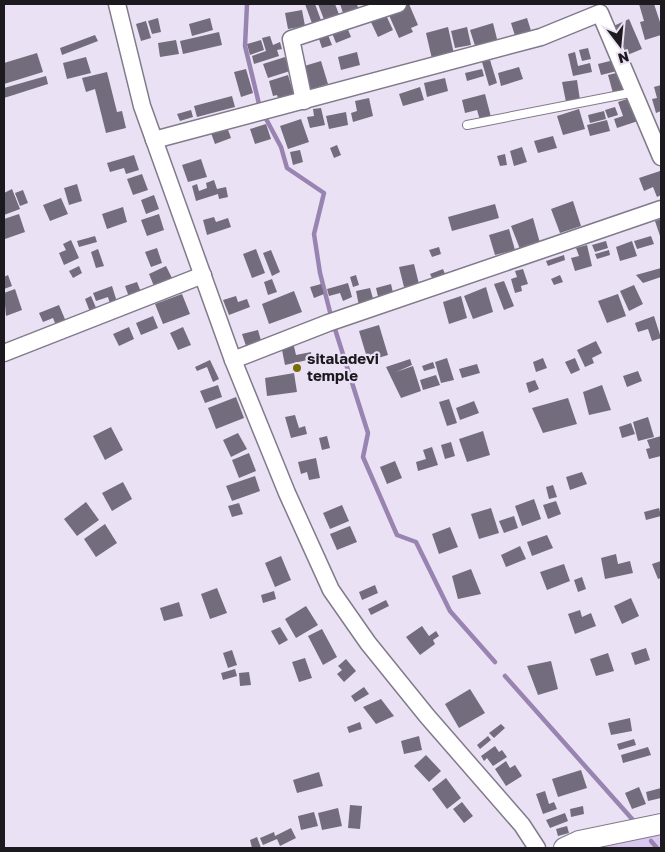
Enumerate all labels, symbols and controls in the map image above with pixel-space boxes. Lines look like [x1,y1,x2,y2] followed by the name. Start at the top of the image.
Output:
[595,20,645,70] north arrow
[616,48,631,68] text: N
[307,349,379,384] place label: sitaladevi temple
[291,362,303,374] marker: sitaladevi temple

